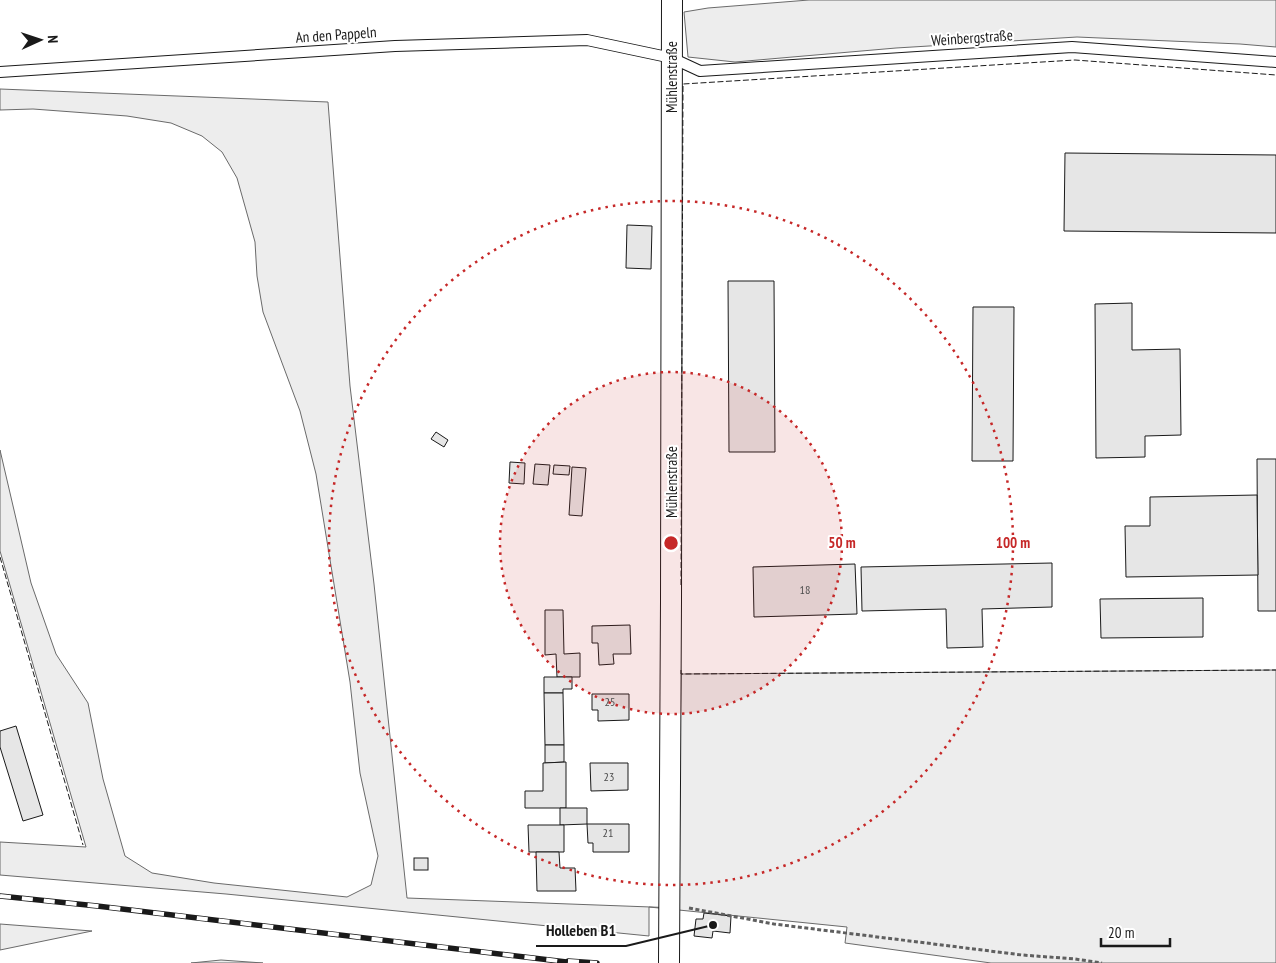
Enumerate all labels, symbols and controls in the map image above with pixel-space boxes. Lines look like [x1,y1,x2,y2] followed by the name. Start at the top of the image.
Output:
[15,15,65,65] north arrow
[295,22,377,47] street label: An den Pappeln
[931,25,1013,50] street label: Weinbergstraße
[44,35,62,44] text: N
[662,41,681,113] street label: Mühlenstraße
[662,446,681,518] street label: Mühlenstraße
[828,533,856,552] text: 50 m
[996,533,1030,552] text: 100 m
[662,534,680,552] centre of rings
[800,582,810,597] house number: 18
[605,694,615,709] house number: 25
[604,769,614,784] house number: 23
[603,825,613,840] house number: 21
[536,915,626,946] callout: Holleben B1
[1101,916,1170,948] scale bar
[546,920,616,940] text: Holleben B1
[1108,923,1134,942] text: 20 m

